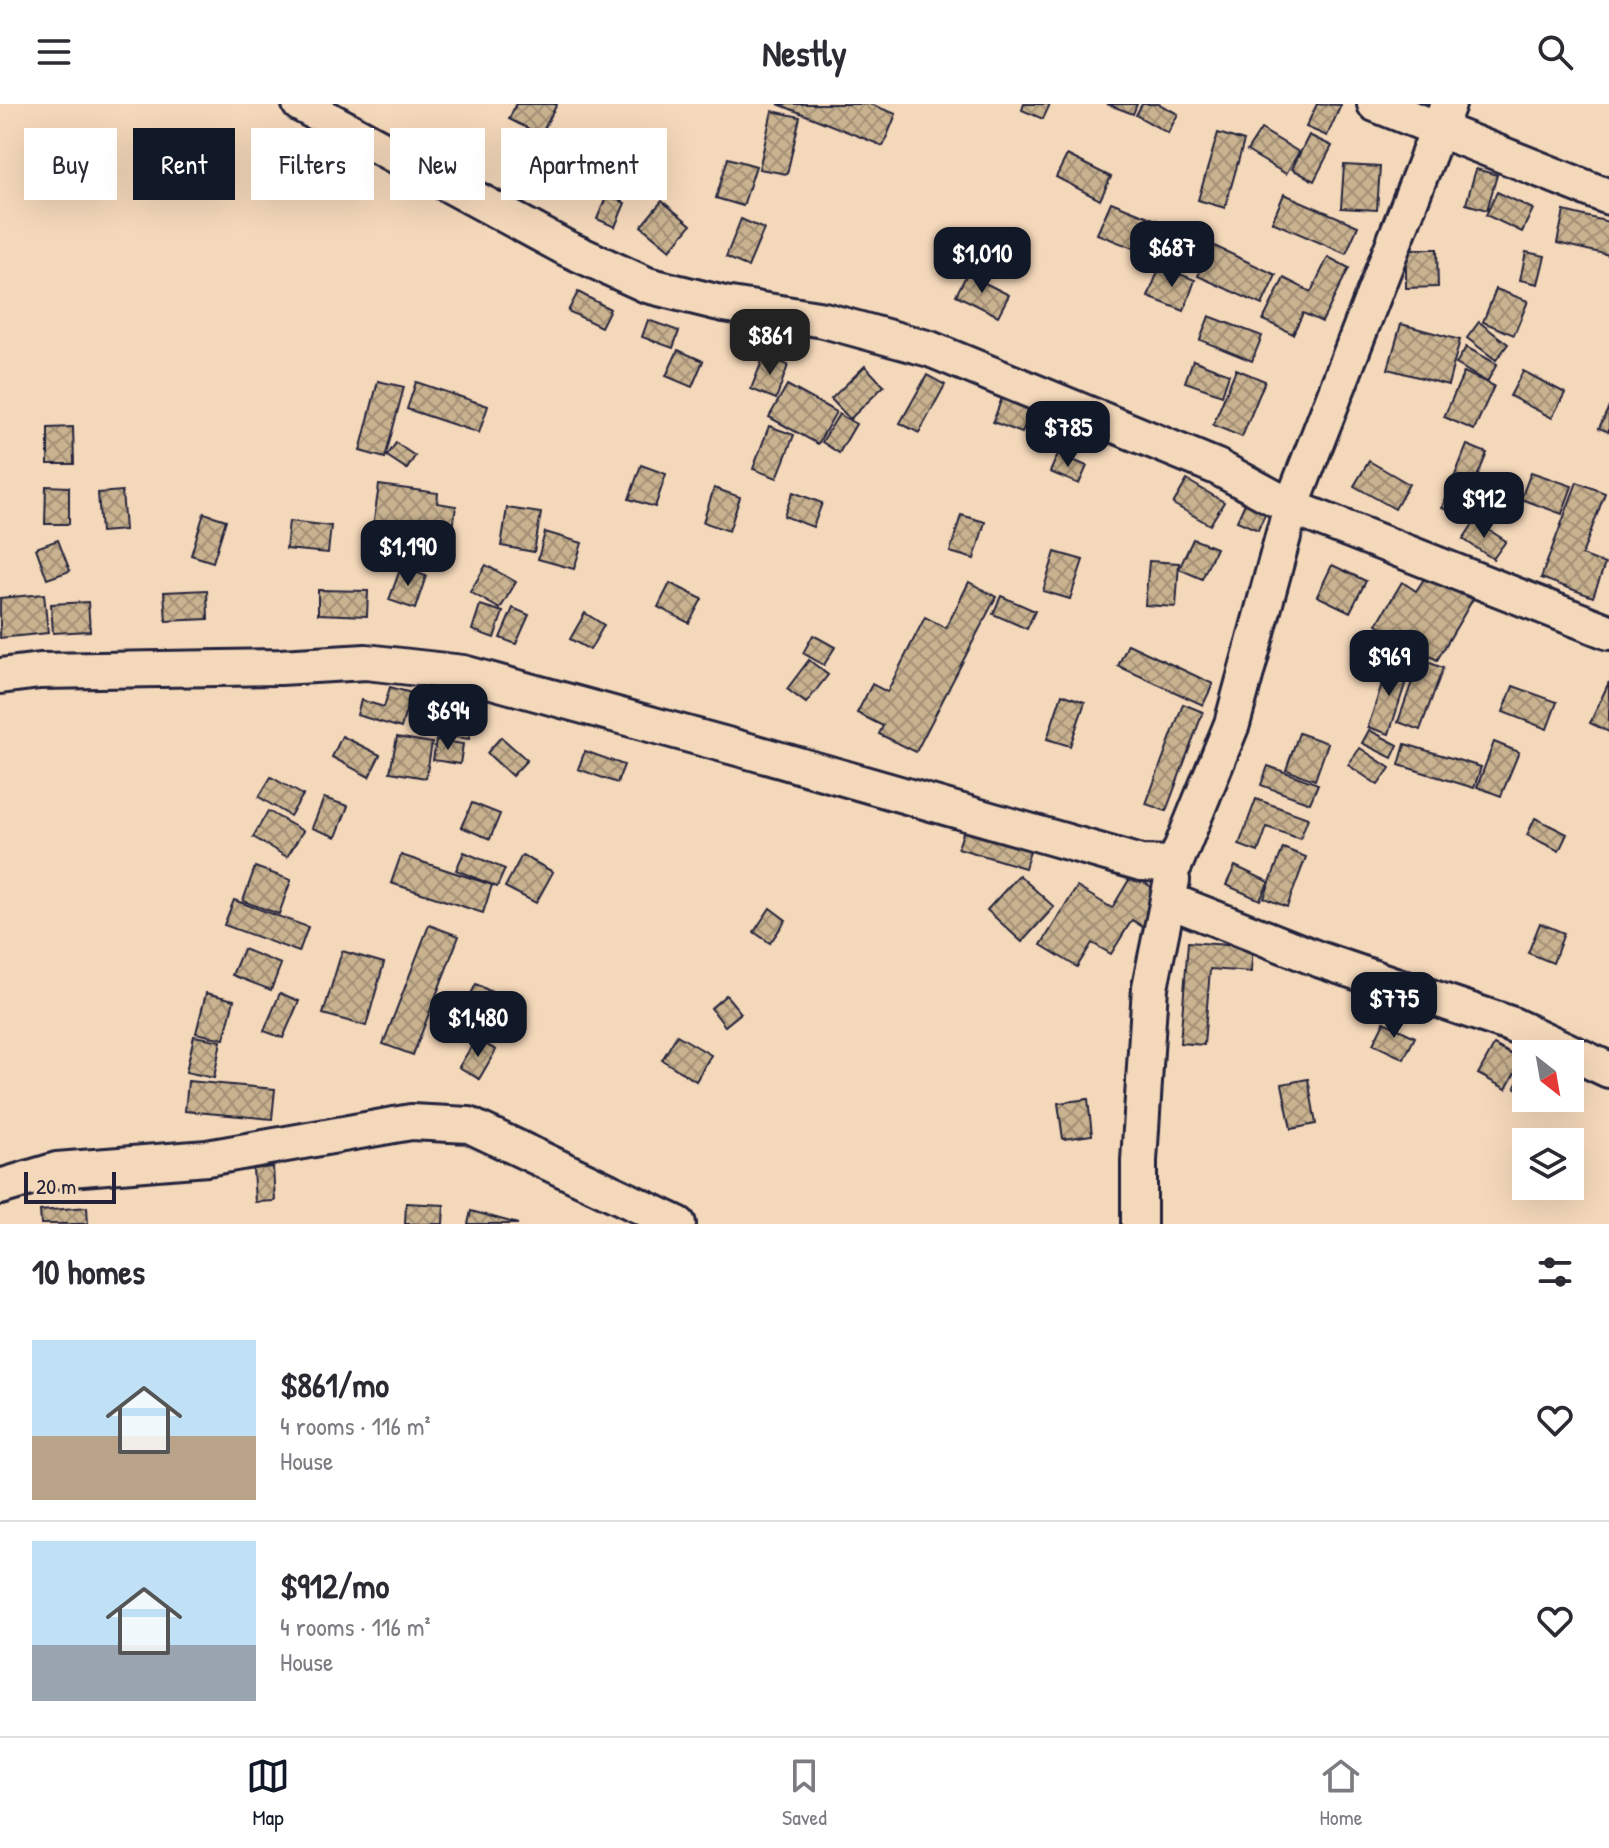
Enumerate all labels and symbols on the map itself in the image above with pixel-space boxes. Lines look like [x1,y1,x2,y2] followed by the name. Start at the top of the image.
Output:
[1125,221,1219,289] pin: $687
[917,227,1047,295] pin: $1,010
[723,309,817,377] pin: $861
[1021,401,1115,469] pin: $785
[1437,472,1531,540] pin: $912
[343,520,473,588] pin: $1,190
[1342,630,1436,698] pin: $969
[401,684,495,752] pin: $694
[1347,972,1441,1040] pin: $775
[413,991,543,1059] pin: $1,480
[1512,1040,1584,1112] north arrow
[24,1168,116,1204] scale bar

